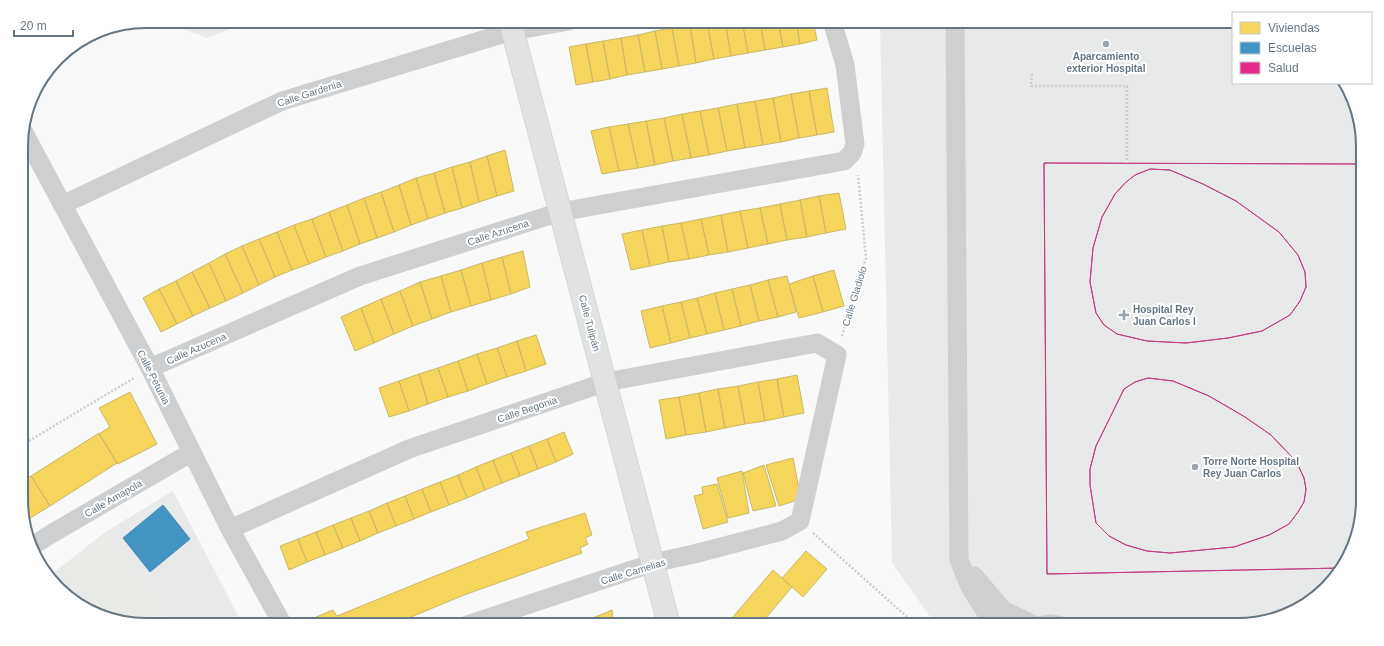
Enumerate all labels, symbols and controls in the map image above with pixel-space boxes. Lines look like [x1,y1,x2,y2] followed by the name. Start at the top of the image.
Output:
[14,12,73,38] scale bar
[1232,12,1372,84] legend
[20,19,47,33] text: 20 m
[1268,21,1320,35] text: Viviendas
[1101,39,1111,49] marker: Aparcamiento exterior Hospital
[1268,41,1317,55] text: Escuelas
[1067,51,1146,74] place label: Aparcamiento exterior Hospital
[1268,61,1299,75] text: Salud
[276,78,343,109] street label: Calle Gardenia
[466,217,531,248] street label: Calle Azucena
[840,264,869,328] street label: Calle Gladiolo
[577,294,602,352] street label: Calle Tulipán
[1133,304,1196,327] place label: Hospital Rey Juan Carlos I
[1118,309,1130,321] marker: Hospital Rey Juan Carlos I
[165,330,228,366] street label: Calle Azucena
[135,348,172,407] street label: Calle Petunia
[496,394,559,425] street label: Calle Begonia
[1203,456,1299,479] place label: Torre Norte Hospital Rey Juan Carlos
[1190,462,1200,472] marker: Torre Norte Hospital Rey Juan Carlos
[83,477,144,519] street label: Calle Amapola
[599,556,667,587] street label: Calle Camelias

